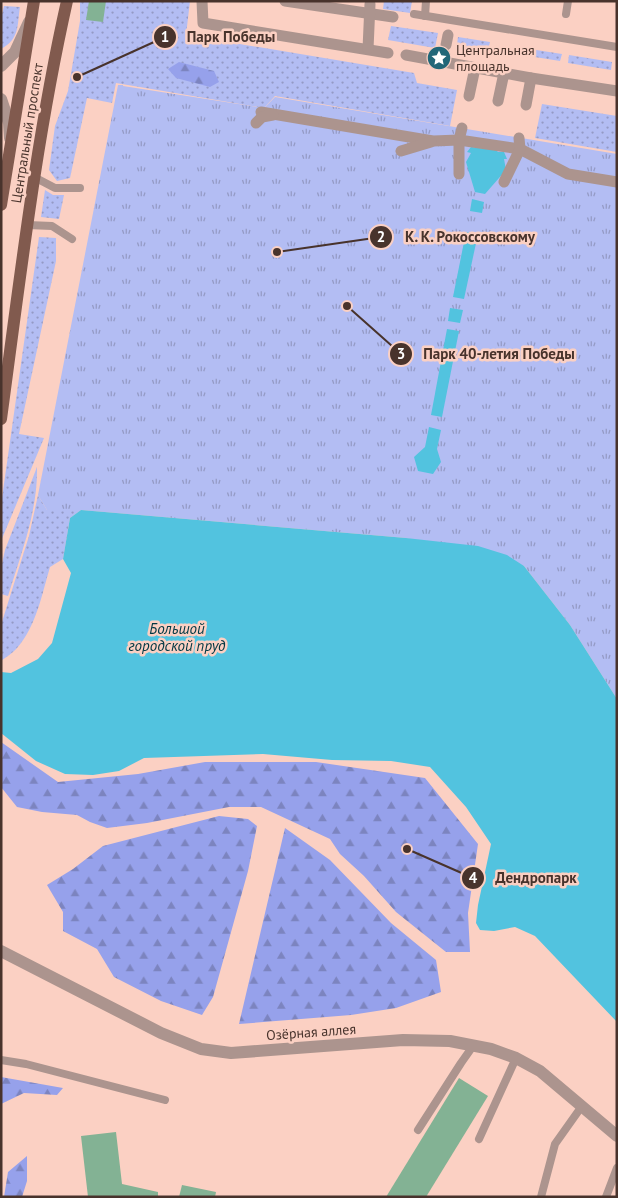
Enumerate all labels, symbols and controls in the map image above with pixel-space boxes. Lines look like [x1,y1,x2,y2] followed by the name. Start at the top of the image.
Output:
[152,22,286,52] callout: Парк Победы
[161,27,169,46] text: 1
[187,27,275,46] text: Парк Победы
[456,41,535,75] place label: Центральная площадь
[426,45,452,71] place icon: Центральная площадь
[7,61,47,204] street label: Центральный проспект
[369,222,546,252] callout: К. К. Рокоссовскому
[377,227,385,246] text: 2
[405,227,536,246] text: К. К. Рокоссовскому
[389,339,585,369] callout: Парк 40-летия Победы
[397,344,405,363] text: 3
[423,344,575,363] text: Парк 40-летия Победы
[128,619,226,655] water label: Большой городской пруд
[460,863,587,893] callout: Дендропарк
[469,868,478,887] text: 4
[495,868,577,887] text: Дендропарк
[265,1020,357,1044] street label: Озёрная аллея

